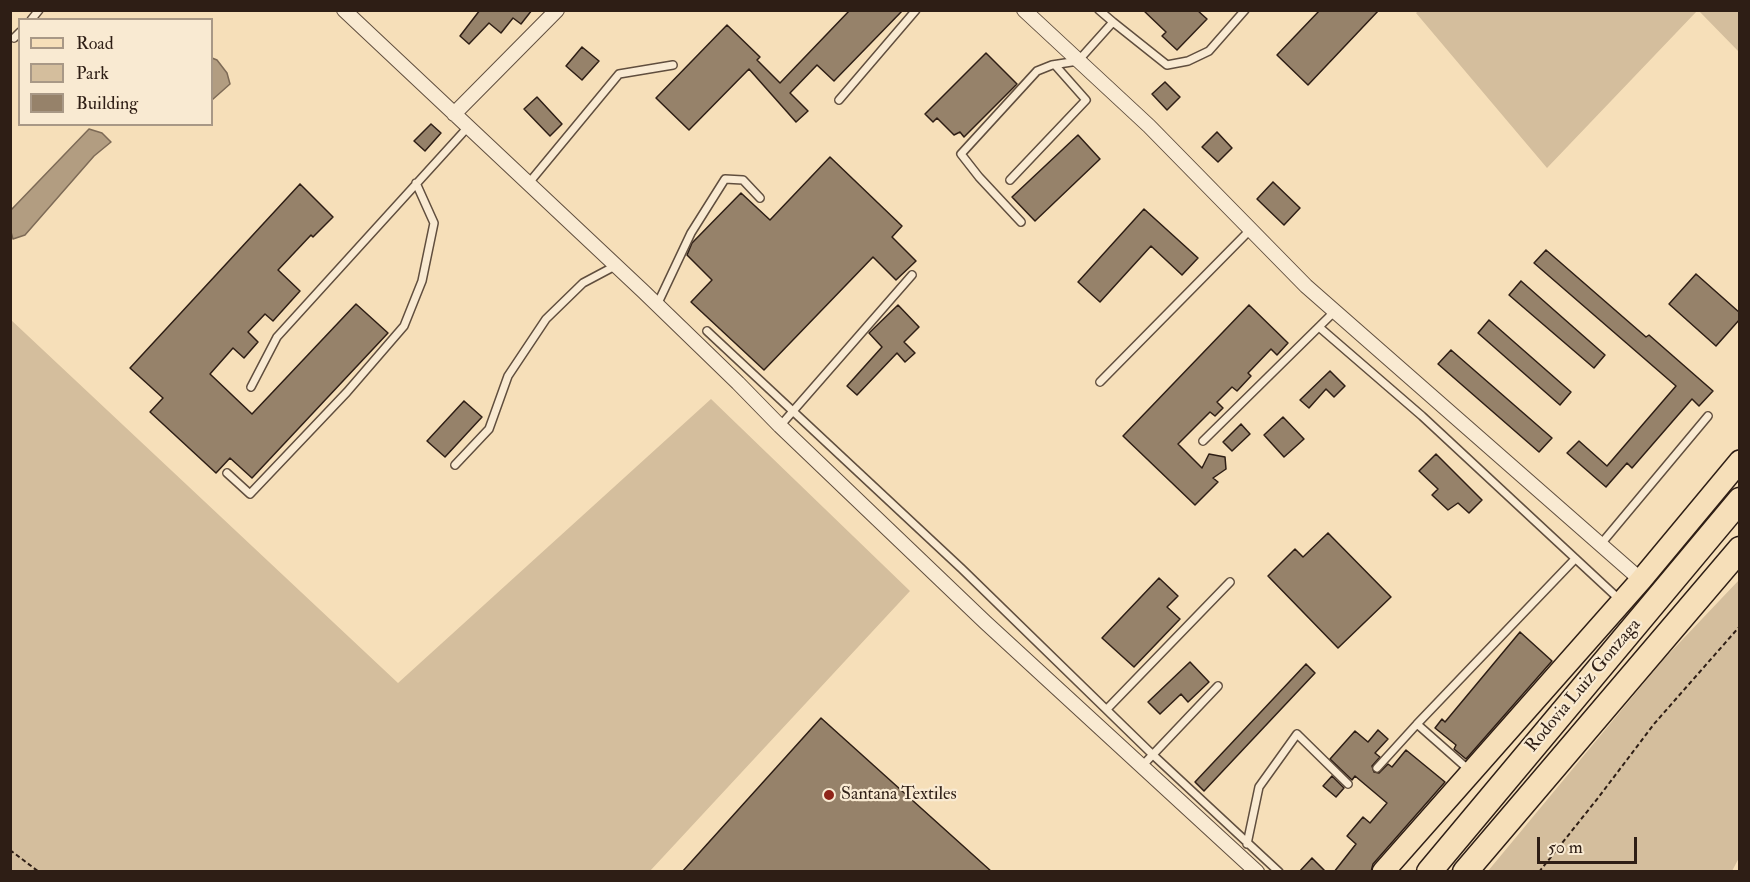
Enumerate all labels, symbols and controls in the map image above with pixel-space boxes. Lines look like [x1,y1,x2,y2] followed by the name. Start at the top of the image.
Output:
[18,18,213,126] legend
[76,32,114,55] text: Road
[76,62,109,85] text: Park
[76,92,138,115] text: Building
[1522,615,1646,757] street label: Rodovia Luiz Gonzaga
[841,784,957,806] place label: Santana Textiles
[822,788,836,802] marker: Santana Textiles
[1540,825,1640,863] scale bar
[1548,836,1583,859] text: 50 m

